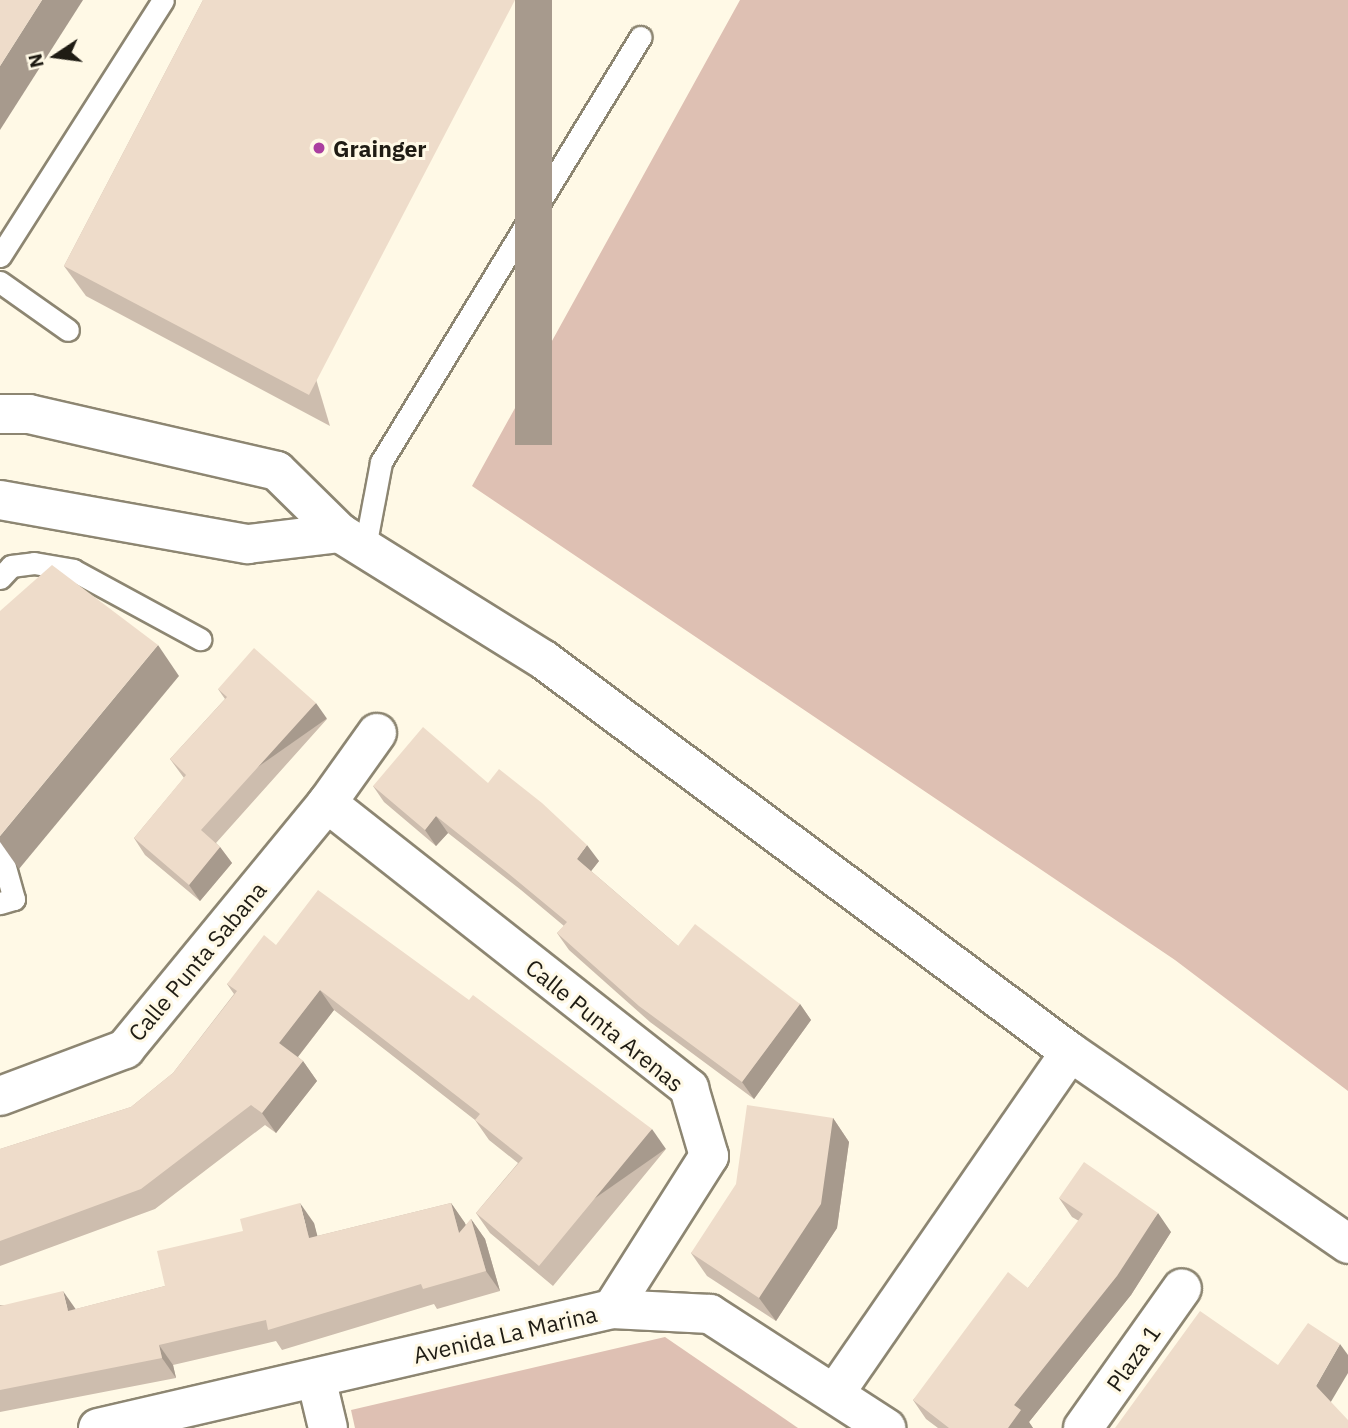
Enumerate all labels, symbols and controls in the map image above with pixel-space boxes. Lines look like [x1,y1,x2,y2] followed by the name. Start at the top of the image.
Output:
[21,21,91,91] north arrow
[22,51,49,70] text: N
[333,134,427,162] place label: Grainger
[311,140,327,156] marker: Grainger
[122,876,272,1046] street label: Calle Punta Sabana
[521,953,689,1097] street label: Calle Punta Arenas
[410,1299,600,1369] street label: Avenida La Marina
[1100,1320,1166,1396] street label: Plaza 1

